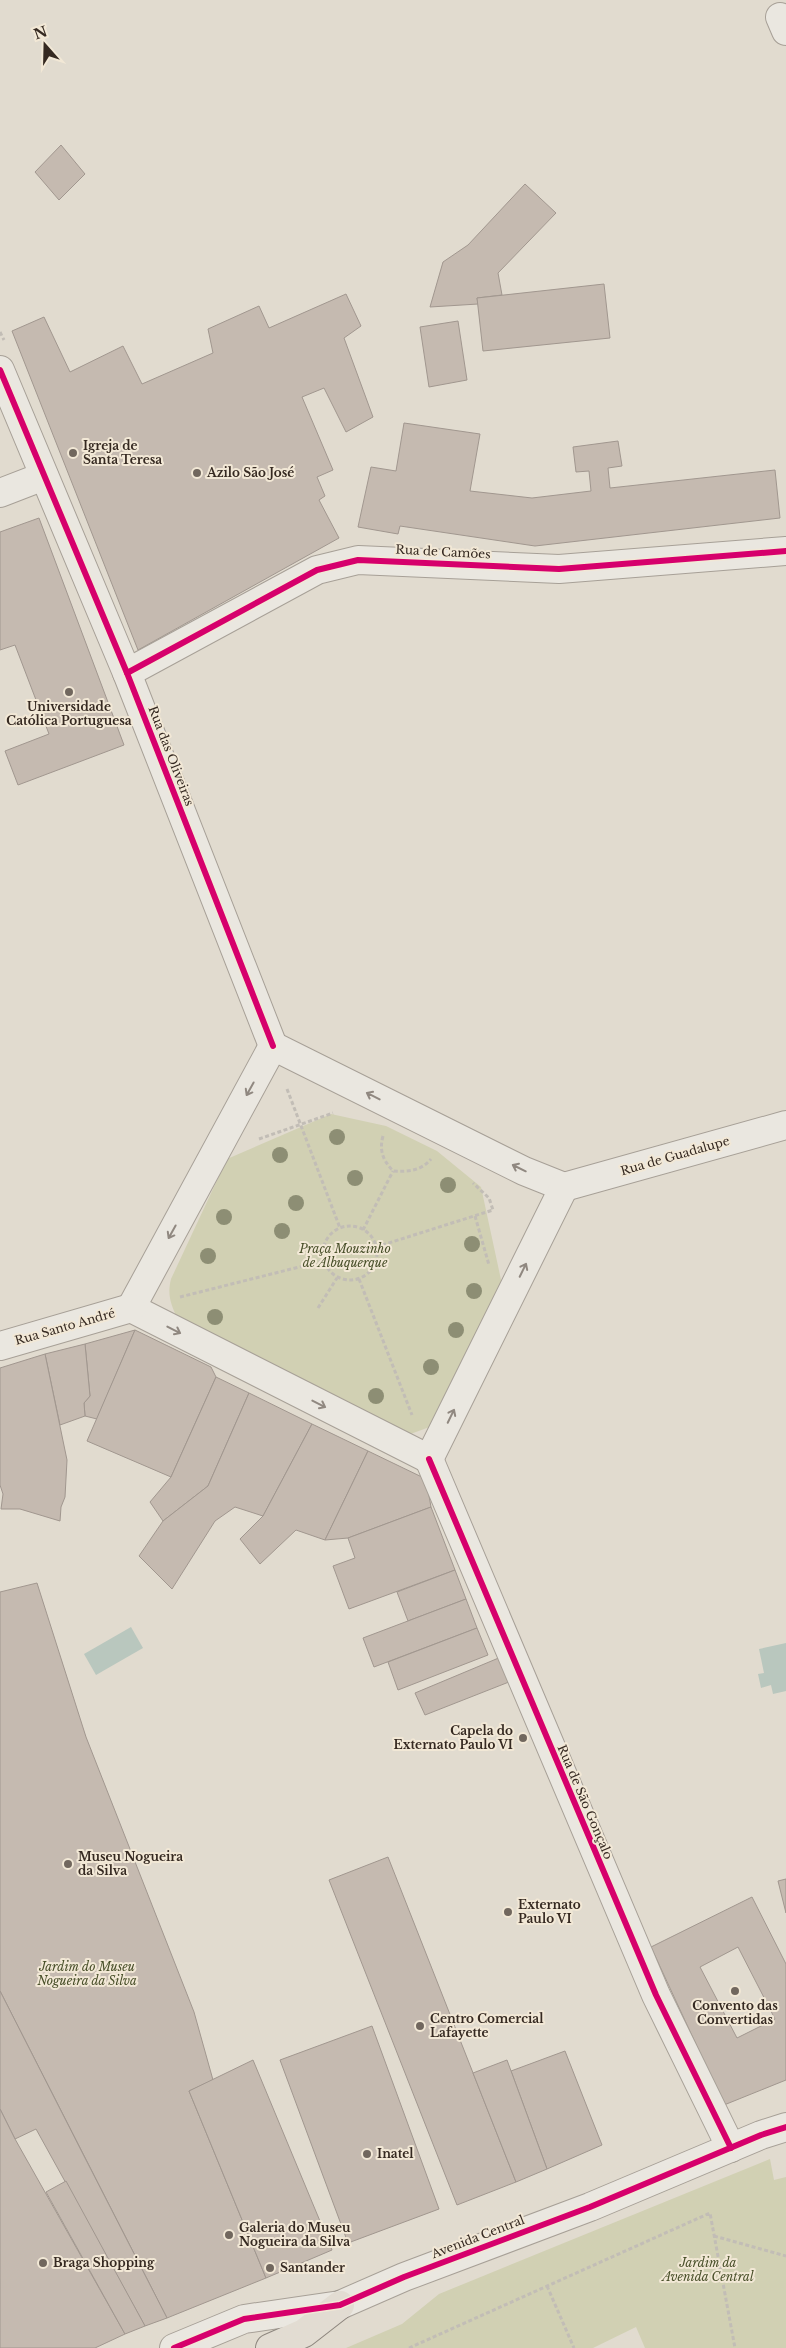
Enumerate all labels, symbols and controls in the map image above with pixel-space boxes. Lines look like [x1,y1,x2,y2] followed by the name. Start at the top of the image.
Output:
[20,20,70,70] north arrow
[31,22,50,43] text: N
[83,438,162,467] place label: Igreja de Santa Teresa
[67,447,79,459] marker: Igreja de Santa Teresa
[206,465,294,480] place label: Azilo São José
[191,467,203,479] marker: Azilo São José
[395,542,491,561] street label: Rua de Camões
[63,686,75,698] marker: Universidade Católica Portuguesa
[6,699,132,728] place label: Universidade Católica Portuguesa
[145,704,197,808] street label: Rua das Oliveiras
[245,1081,255,1096] one-way arrow
[366,1091,381,1100] one-way arrow
[619,1133,731,1178] street label: Rua de Guadalupe
[512,1163,527,1173] one-way arrow
[167,1224,177,1239] one-way arrow
[298,1241,391,1270] park label: Praça Mouzinho de Albuquerque
[519,1263,528,1278] one-way arrow
[13,1305,117,1348] street label: Rua Santo André
[166,1326,181,1335] one-way arrow
[311,1400,326,1409] one-way arrow
[446,1408,456,1423] one-way arrow
[394,1723,513,1752] place label: Capela do Externato Paulo VI
[517,1732,529,1744] marker: Capela do Externato Paulo VI
[555,1742,616,1861] street label: Rua de São Gonçalo
[78,1849,183,1878] place label: Museu Nogueira da Silva
[62,1858,74,1870] marker: Museu Nogueira da Silva
[518,1897,581,1926] place label: Externato Paulo VI
[502,1906,514,1918] marker: Externato Paulo VI
[36,1959,137,1988] park label: Jardim do Museu Nogueira da Silva
[729,1985,741,1997] marker: Convento das Convertidas
[692,1998,778,2027] place label: Convento das Convertidas
[430,2011,544,2040] place label: Centro Comercial Lafayette
[414,2020,426,2032] marker: Centro Comercial Lafayette
[377,2146,414,2161] place label: Inatel
[361,2148,373,2160] marker: Inatel
[428,2212,527,2262] street label: Avenida Central
[239,2220,351,2249] place label: Galeria do Museu Nogueira da Silva
[223,2229,235,2241] marker: Galeria do Museu Nogueira da Silva
[53,2255,155,2270] place label: Braga Shopping
[660,2255,754,2284] park label: Jardim da Avenida Central
[37,2257,49,2269] marker: Braga Shopping
[280,2260,345,2275] place label: Santander
[264,2262,276,2274] marker: Santander

